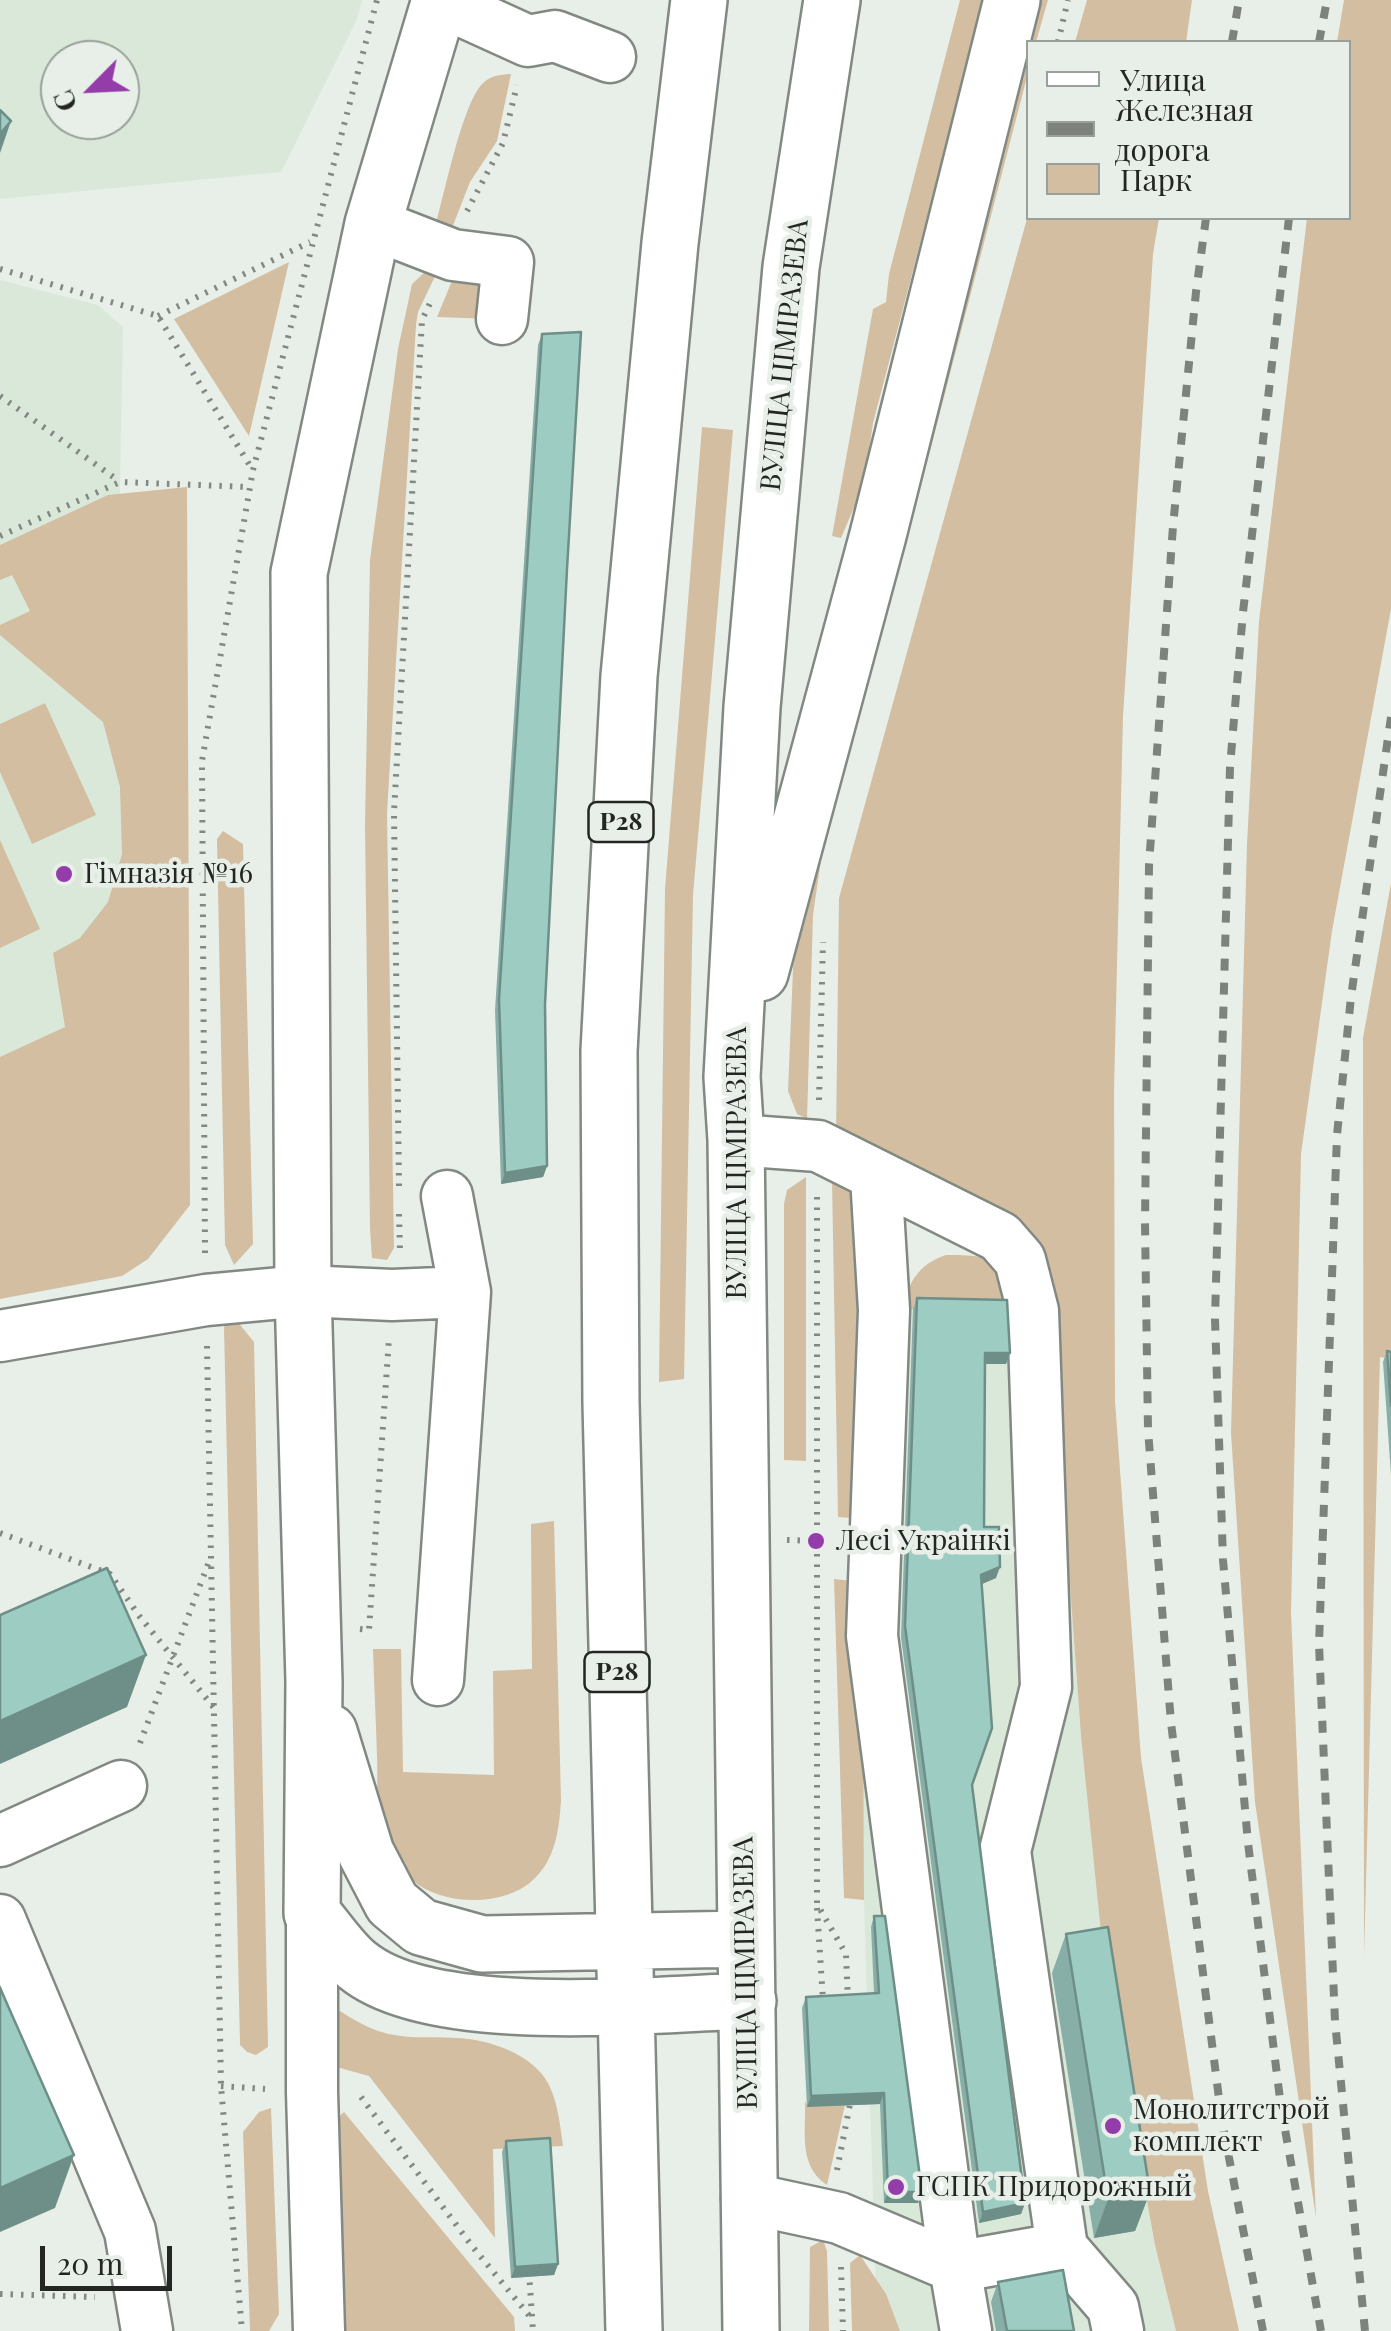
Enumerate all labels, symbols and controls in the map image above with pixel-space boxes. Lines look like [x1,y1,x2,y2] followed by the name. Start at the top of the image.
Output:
[40,40,140,140] north arrow
[1026,40,1351,220] legend
[1120,59,1206,99] text: Улица
[43,85,85,118] text: С
[1115,89,1254,169] text: Железная дорога
[1120,159,1192,199] text: Парк
[754,218,816,492] street label: ВУЛІЦА ЦІМІРАЗЕВА
[588,802,654,842] road number: Р28
[84,857,253,891] place label: Гімназія №16
[53,863,75,885] marker: Гімназія №16
[720,1027,754,1299] street label: ВУЛІЦА ЦІМІРАЗЕВА
[836,1524,1011,1558] place label: Лесі Украінкі
[805,1530,827,1552] marker: Лесі Украінкі
[584,1652,650,1692] road number: Р28
[727,1836,765,2110] street label: ВУЛІЦА ЦІМІРАЗЕВА
[1133,2093,1330,2159] place label: Монолитстрой комплект
[1102,2115,1124,2137] marker: Монолитстрой комплект
[916,2170,1192,2204] place label: ГСПК Придорожный
[885,2176,907,2198] marker: ГСПК Придорожный
[45,2226,178,2288] scale bar
[57,2243,123,2283] text: 20 m

